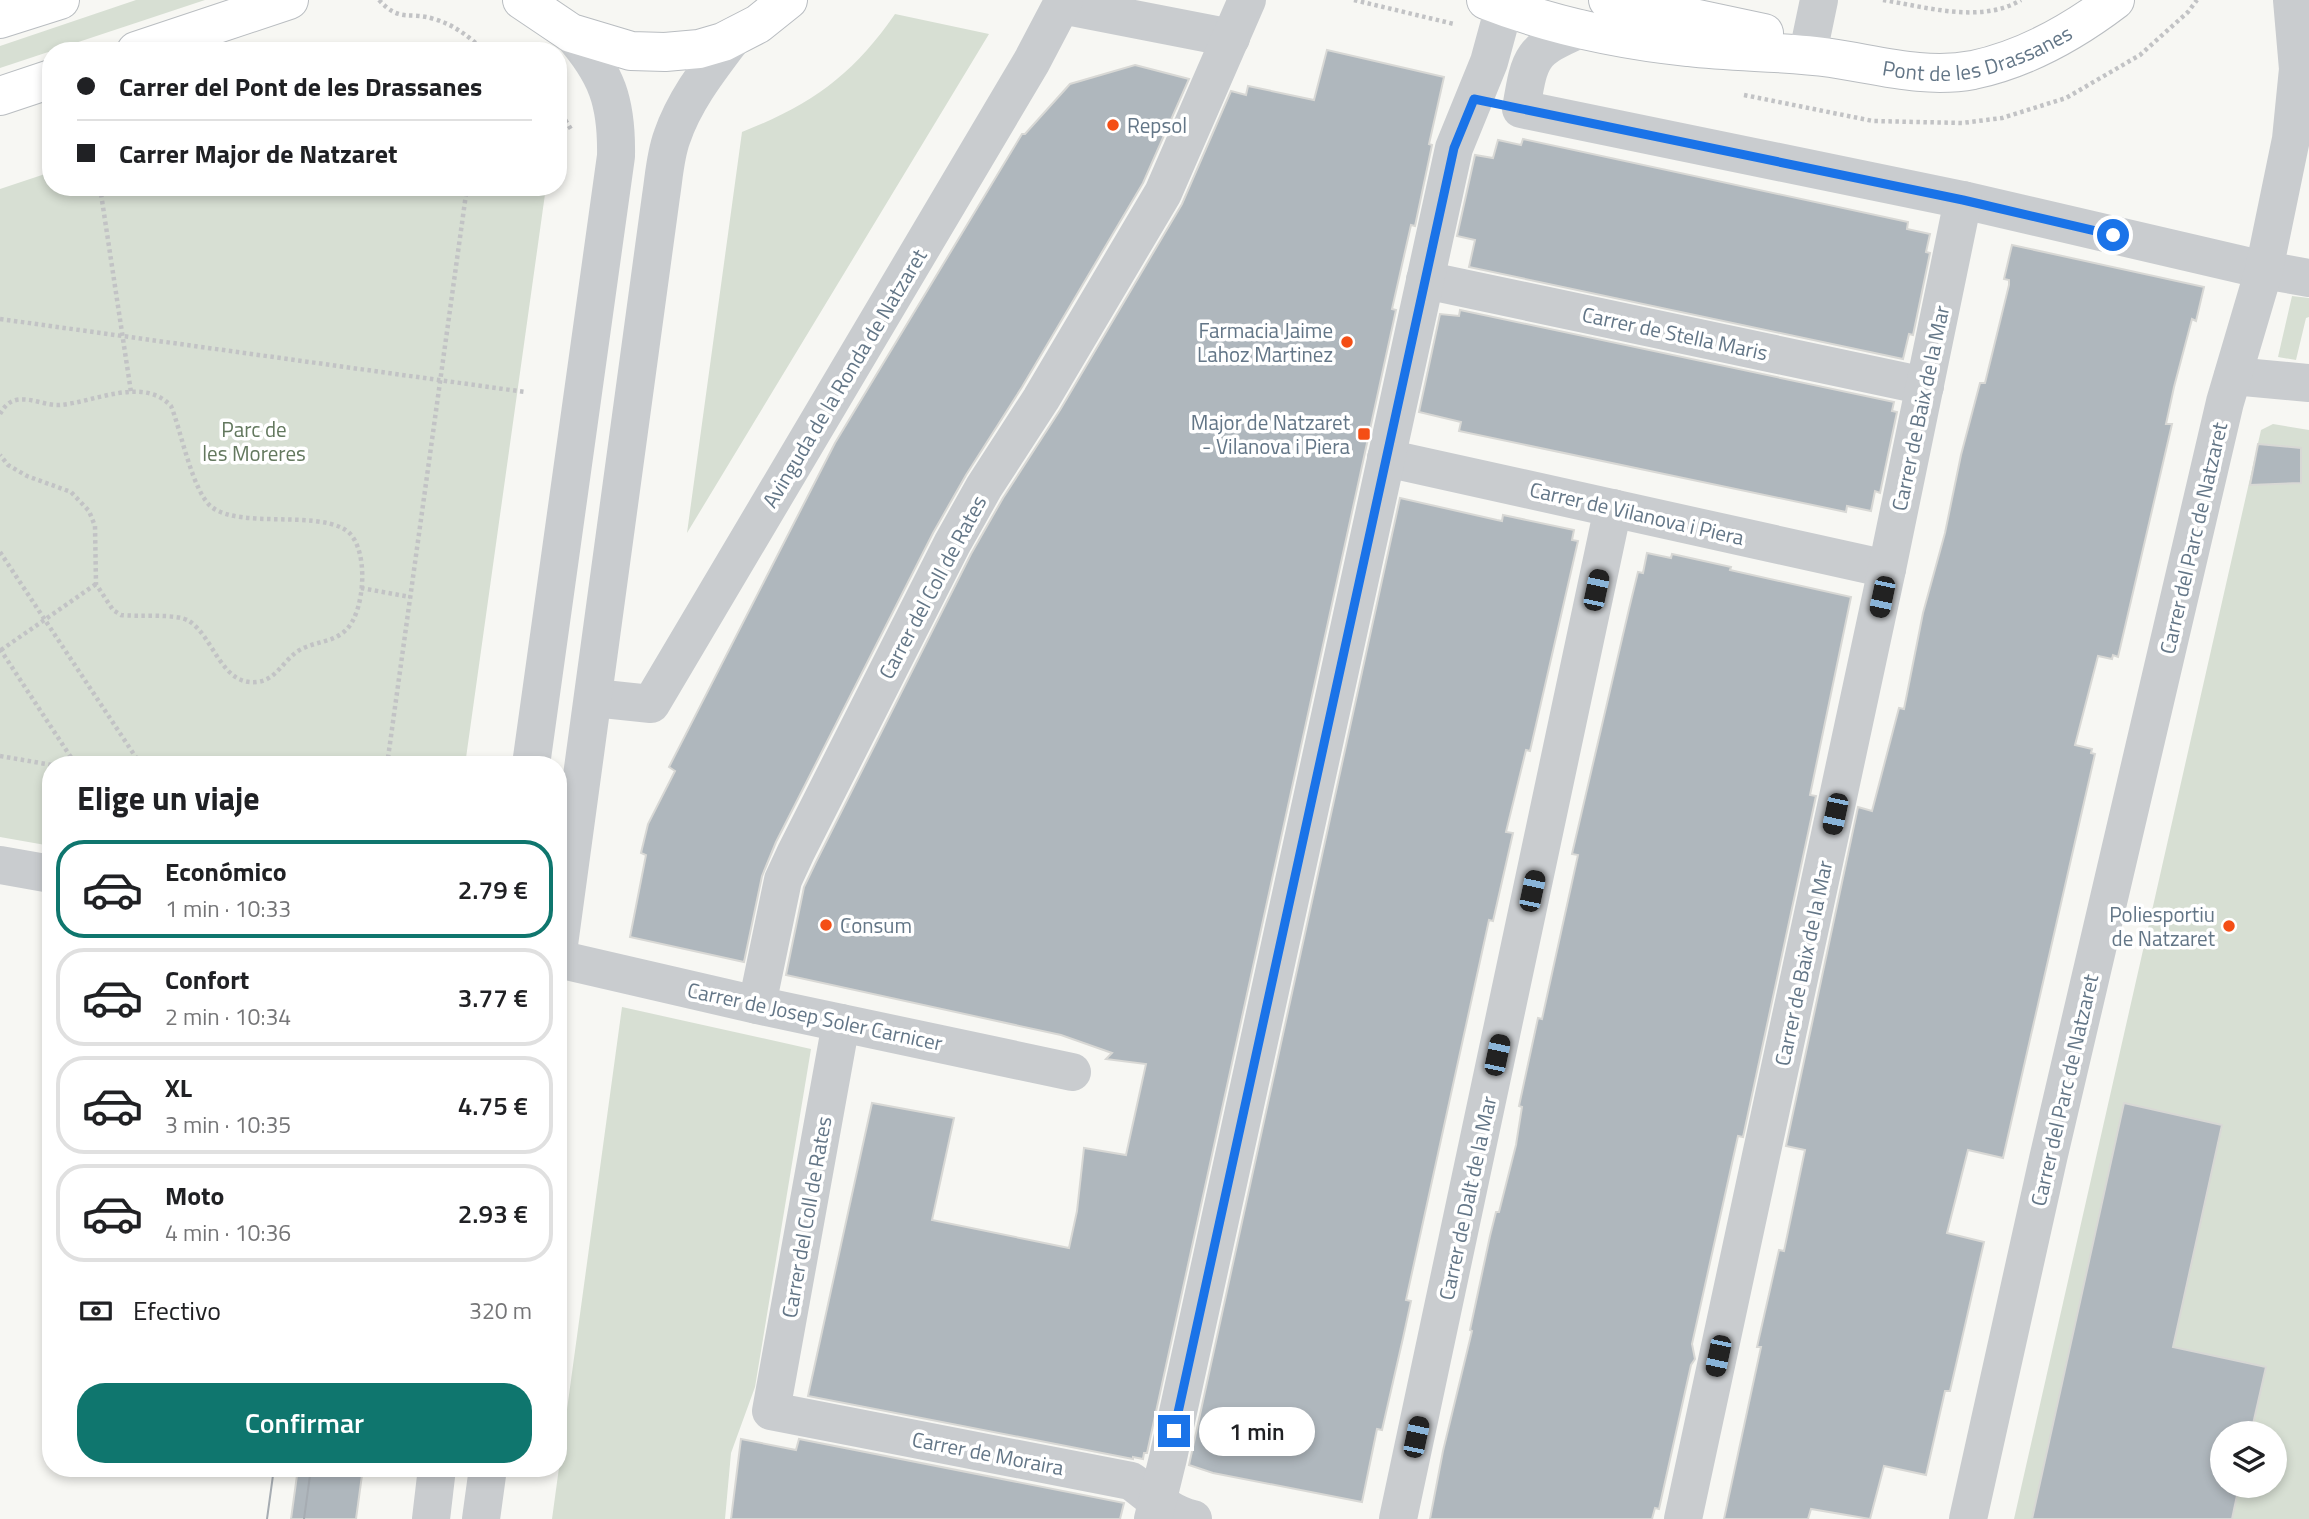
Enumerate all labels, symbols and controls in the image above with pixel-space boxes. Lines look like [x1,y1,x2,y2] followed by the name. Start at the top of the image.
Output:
[1880,17,2078,89] street label: Pont de les Drassanes
[119,67,482,106] text: Carrer del Pont de les Drassanes
[1127,109,1187,141] place label: Repsol
[1105,117,1121,133] marker: Repsol
[119,134,397,173] text: Carrer Major de Natzaret
[2097,219,2129,251] route start
[754,242,935,514] street label: Avinguda de la Ronda de Natzaret
[1579,298,1771,368] street label: Carrer de Stella Maris
[1883,302,1957,514] street label: Carrer de Baix de la Mar
[1197,314,1333,370] place label: Farmacia Jaime Lahoz Martinez
[1339,334,1355,350] marker: Farmacia Jaime Lahoz Martinez
[1191,406,1351,462] place label: Major de Natzaret - Vilanova i Piera
[202,413,306,469] park label: Parc de les Moreres
[2151,418,2235,657] street label: Carrer del Parc de Natzaret
[1356,426,1372,442] marker: Major de Natzaret - Vilanova i Piera
[1527,473,1748,553] street label: Carrer de Vilanova i Piera
[870,489,994,685] street label: Carrer del Coll de Rates
[1582,567,1611,613] car
[1868,574,1897,620] car
[77,774,260,822] text: Elige un viaje
[1821,791,1850,837] car
[165,852,287,891] text: Económico
[1766,857,1840,1069] street label: Carrer de Baix de la Mar
[81,858,144,921] icon: car
[1518,868,1547,914] car
[458,870,528,909] text: 2.79 €
[165,891,291,926] text: 1 min · 10:33
[2109,898,2216,954] place label: Poliesportiu de Natzaret
[840,909,912,941] place label: Consum
[818,917,834,933] marker: Consum
[2221,918,2237,934] marker: Poliesportiu de Natzaret
[165,960,249,999] text: Confort
[81,966,144,1029] icon: car
[2022,970,2106,1209] street label: Carrer del Parc de Natzaret
[685,973,945,1059] street label: Carrer de Josep Soler Carnicer
[458,978,528,1017] text: 3.77 €
[165,999,291,1034] text: 2 min · 10:34
[1483,1032,1512,1078] car
[165,1068,192,1107] text: XL
[81,1074,144,1137] icon: car
[458,1086,528,1125] text: 4.75 €
[1430,1093,1504,1303] street label: Carrer de Dalt de la Mar
[165,1107,291,1142] text: 3 min · 10:35
[773,1114,839,1320] street label: Carrer del Coll de Rates
[165,1176,224,1215] text: Moto
[81,1182,144,1245] icon: car
[458,1194,528,1233] text: 2.93 €
[165,1215,291,1250] text: 4 min · 10:36
[133,1291,221,1330] text: Efectivo
[77,1292,115,1330] icon: cash
[469,1293,532,1328] text: 320 m
[1704,1333,1733,1379] car
[77,1383,532,1463] button: Confirmar
[1198,1406,1314,1456] callout: 1 min
[1229,1414,1285,1449] text: 1 min
[1402,1414,1431,1460] car
[1158,1415,1190,1447] route end
[2210,1421,2287,1498] map controls
[2210,1421,2287,1498] button: layers
[909,1423,1067,1483] street label: Carrer de Moraira

